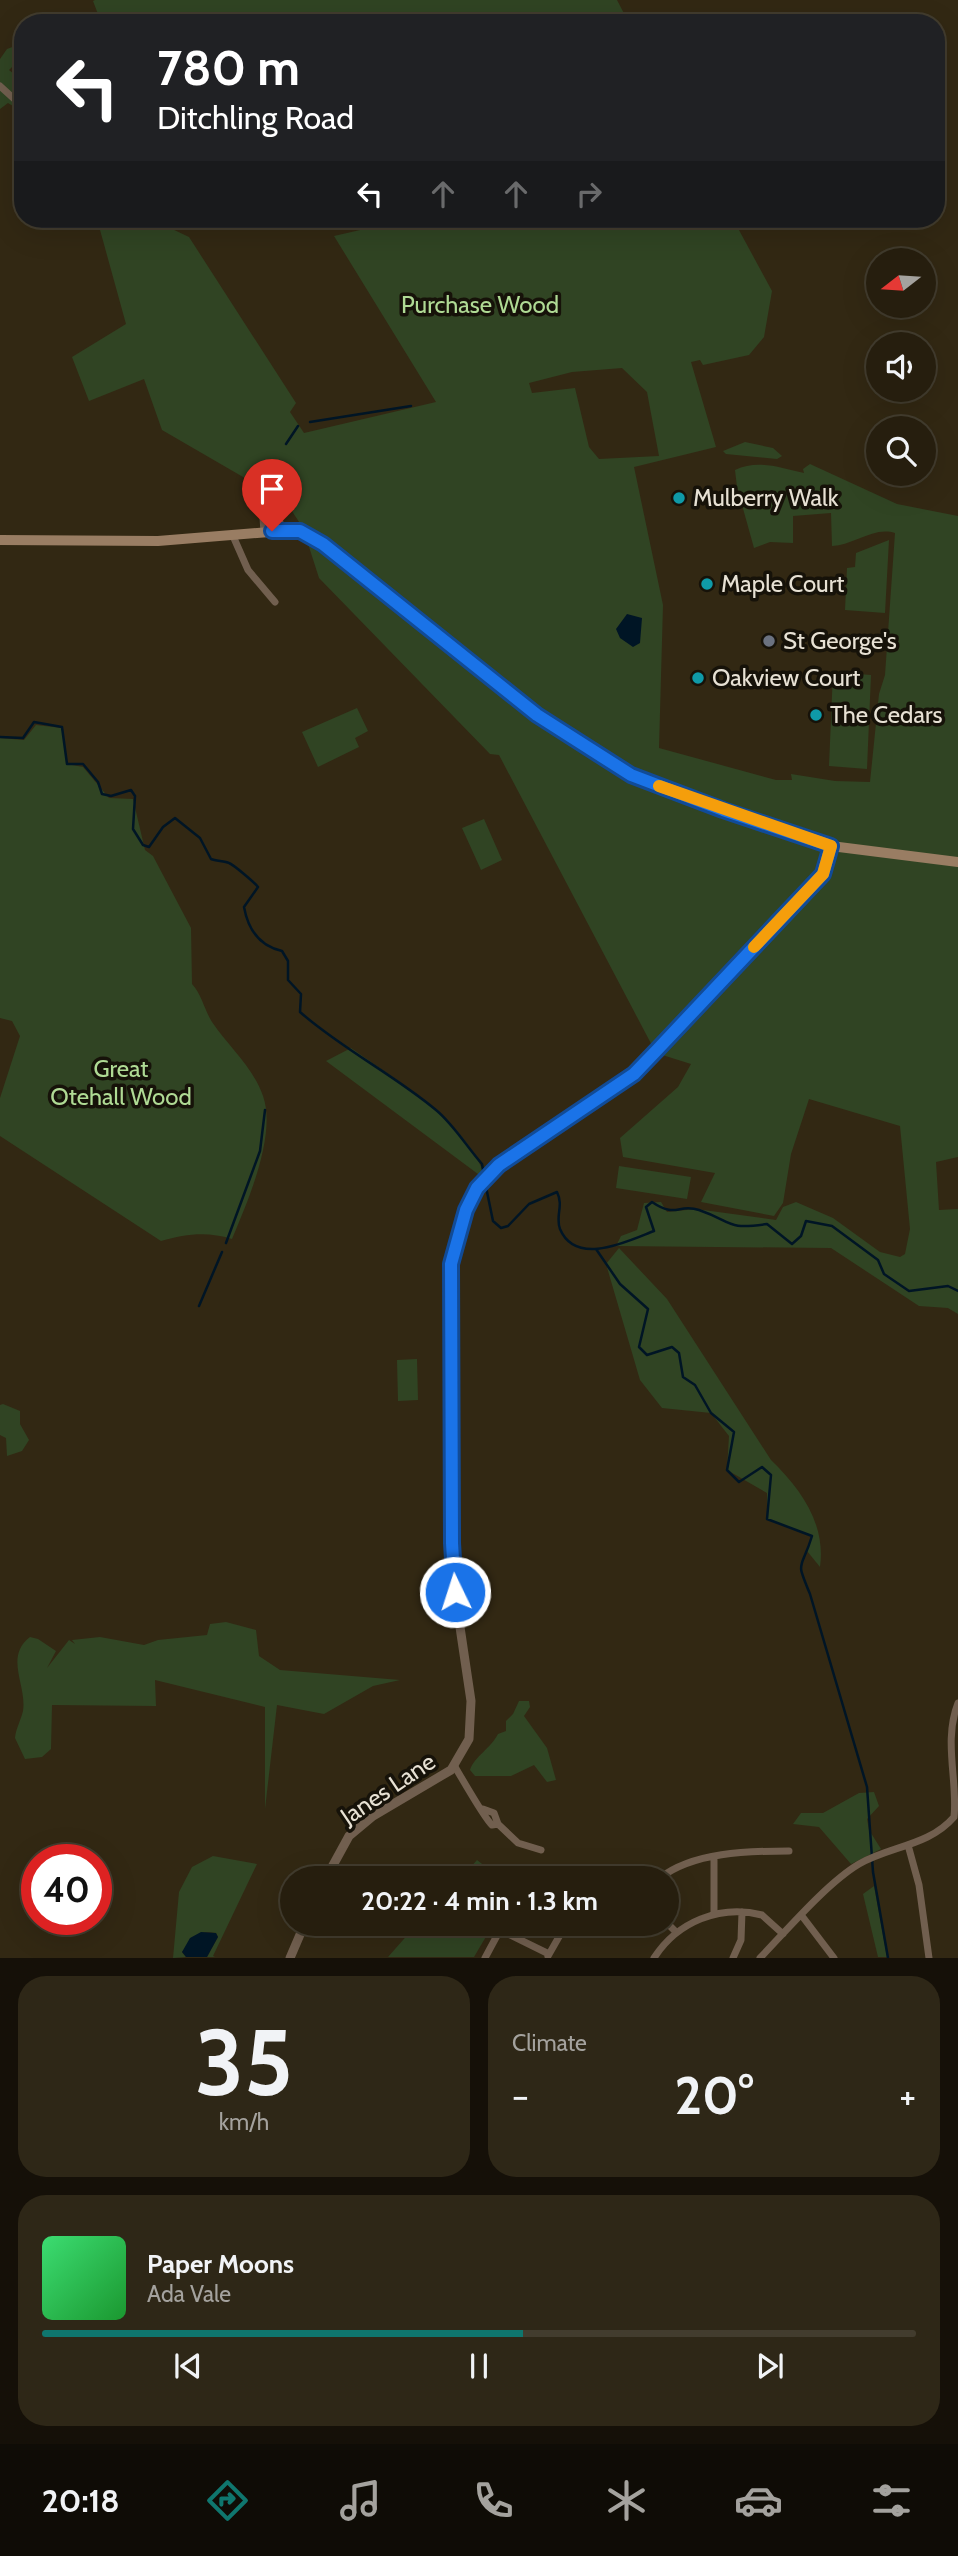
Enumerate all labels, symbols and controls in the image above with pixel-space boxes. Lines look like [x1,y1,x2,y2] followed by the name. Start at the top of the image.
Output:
[157,38,300,97] text: 780 m
[42,42,133,133] icon: left
[157,98,354,137] text: Ditchling Road
[351,175,389,213] icon: left
[424,175,462,213] icon: ahead
[497,175,535,213] icon: ahead
[570,175,608,213] icon: right
[866,248,936,318] north arrow
[866,248,936,486] map controls
[401,290,559,319] park label: Purchase Wood
[866,332,936,402] button: sound
[866,416,936,486] button: search
[242,459,302,531] pin
[253,470,291,508] icon: arrive
[693,483,839,512] place label: Mulberry Walk
[671,490,687,506] marker: Mulberry Walk
[721,569,844,598] place label: Maple Court
[699,576,715,592] marker: Maple Court
[783,626,897,655] place label: St George's
[761,633,777,649] marker: St George's
[712,663,860,692] place label: Oakview Court
[690,670,706,686] marker: Oakview Court
[830,700,943,729] place label: The Cedars
[808,707,824,723] marker: The Cedars
[50,1054,192,1111] park label: Great Otehall Wood
[418,1555,492,1629] position arrow
[334,1746,440,1831] street label: Janes Lane
[21,1844,112,1935] speed limit sign: 40
[361,1885,598,1917] text: 20:22 · 4 min · 1.3 km
[195,2007,293,2118] text: 35
[512,2029,587,2057] text: Climate
[674,2064,754,2127] text: 20°
[512,2072,529,2119] text: −
[899,2072,916,2119] text: +
[219,2108,269,2136] text: km/h
[147,2248,294,2280] text: Paper Moons
[147,2280,231,2308] text: Ada Vale
[169,2347,207,2385] icon: previous
[460,2347,498,2385] icon: pause
[751,2347,789,2385] icon: next
[203,2476,252,2525] icon: directions
[336,2476,385,2525] icon: music
[469,2476,518,2525] icon: phone
[602,2476,651,2525] icon: climate
[734,2476,783,2525] icon: car
[867,2476,916,2525] icon: filters
[42,2481,120,2520] text: 20:18

